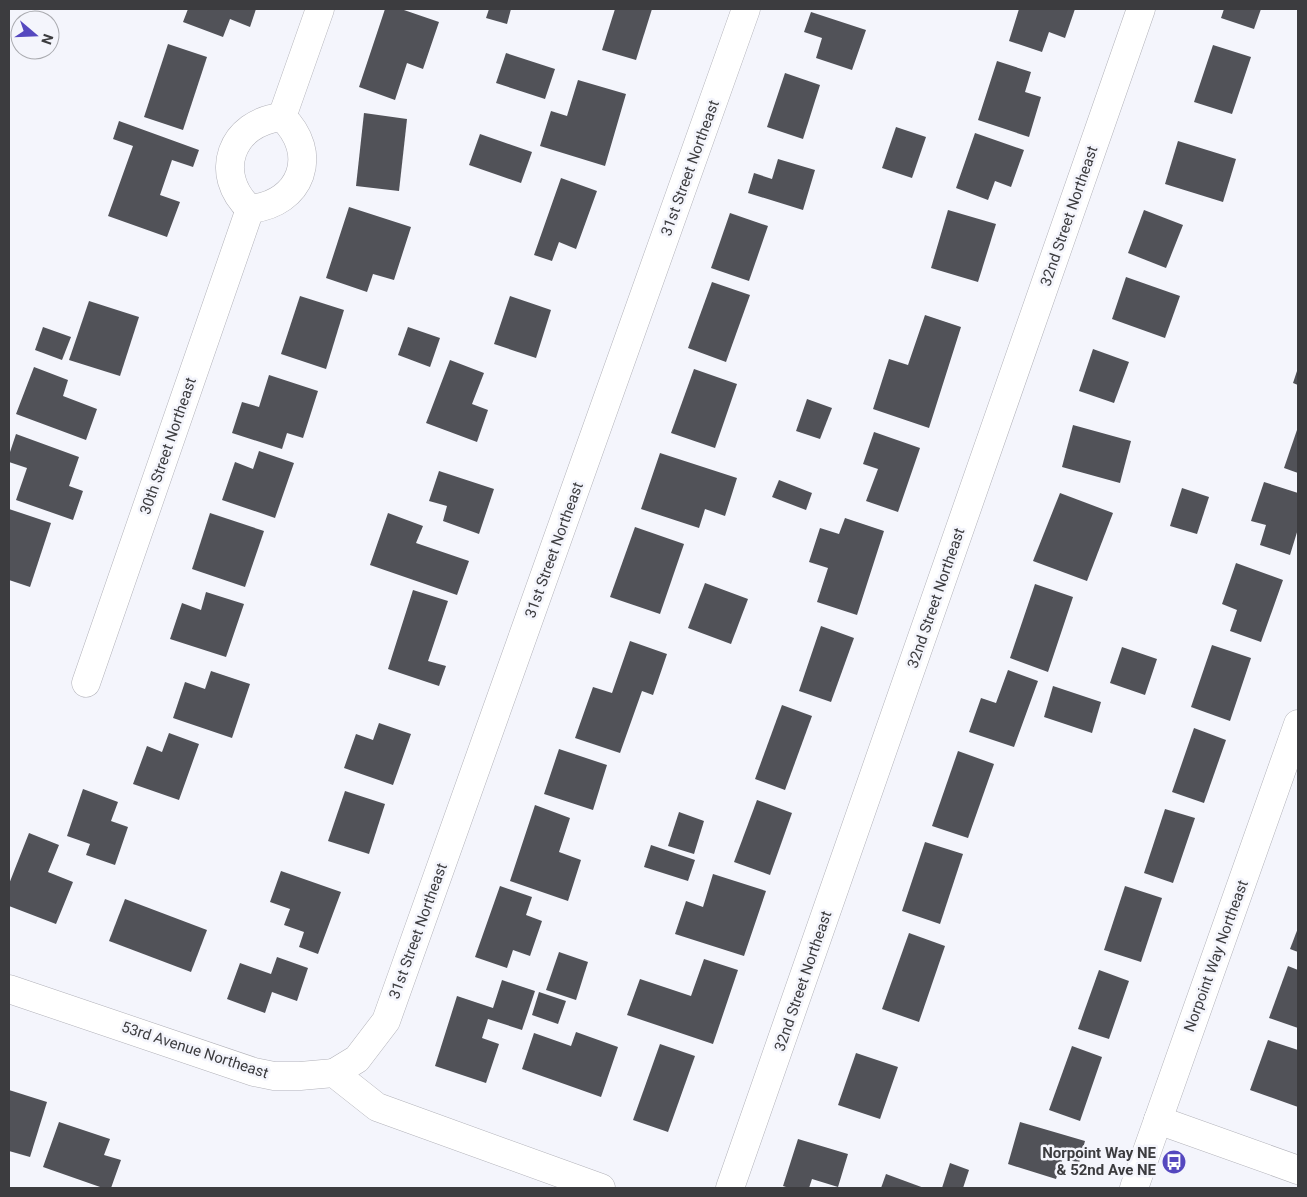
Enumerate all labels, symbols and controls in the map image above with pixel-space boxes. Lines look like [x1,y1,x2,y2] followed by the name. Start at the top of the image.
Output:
[10,10,60,60] north arrow
[38,32,56,47] text: N
[657,98,723,238] street label: 31st Street Northeast
[1037,143,1102,289] street label: 32nd Street Northeast
[136,375,200,517] street label: 30th Street Northeast
[521,480,587,620] street label: 31st Street Northeast
[904,525,969,671] street label: 32nd Street Northeast
[385,861,451,1001] street label: 31st Street Northeast
[1180,877,1252,1034] street label: Norpoint Way Northeast
[771,908,836,1054] street label: 32nd Street Northeast
[119,1018,271,1082] street label: 53rd Avenue Northeast
[1042,1144,1157,1179] place label: Norpoint Way NE & 52nd Ave NE
[1161,1149,1187,1175] bus stop icon: Norpoint Way NE & 52nd Ave NE

